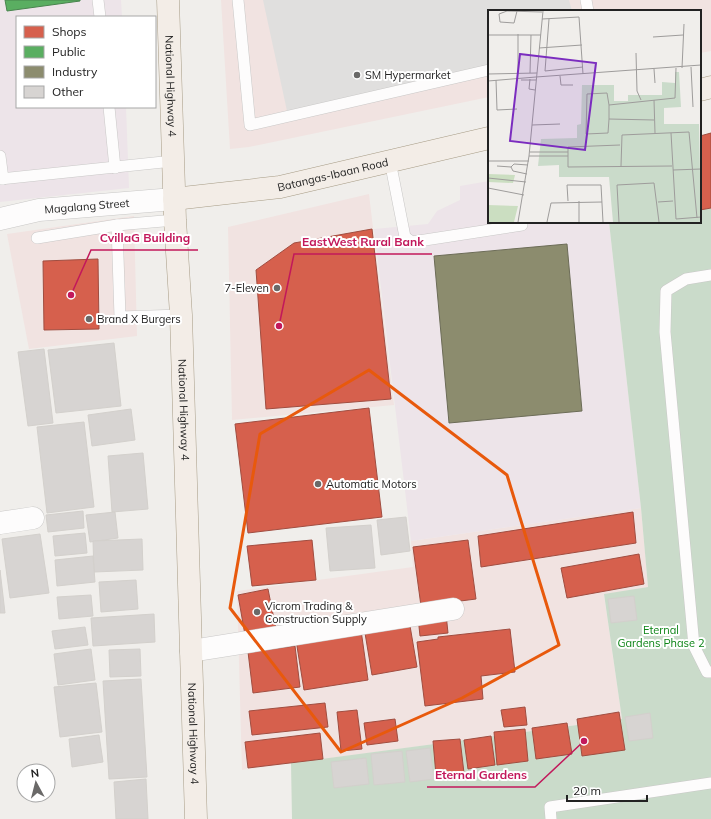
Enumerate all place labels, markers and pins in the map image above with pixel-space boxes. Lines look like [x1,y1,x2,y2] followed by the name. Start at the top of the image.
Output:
[365,68,451,82] place label: SM Hypermarket
[352,70,362,80] marker: SM Hypermarket
[91,226,198,250] callout: CvillaG Building
[294,230,432,254] callout: EastWest Rural Bank
[225,281,269,295] place label: 7-Eleven
[272,283,282,293] marker: 7-Eleven
[97,312,181,326] place label: Brand X Burgers
[84,314,94,324] marker: Brand X Burgers
[326,477,417,491] place label: Automatic Motors
[313,479,323,489] marker: Automatic Motors
[265,599,367,626] place label: Vicrom Trading & Construction Supply
[252,607,262,617] marker: Vicrom Trading & Construction Supply
[427,763,535,787] callout: Eternal Gardens

